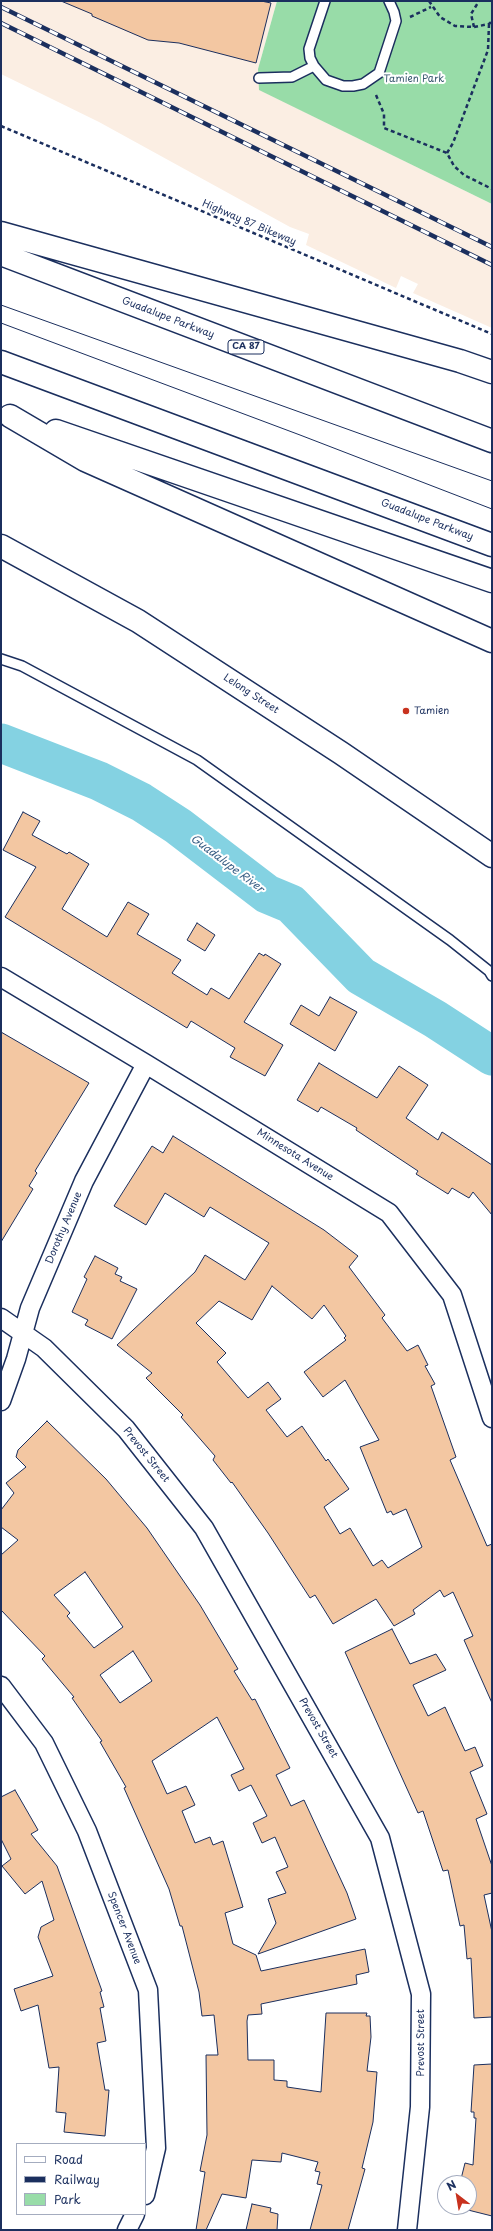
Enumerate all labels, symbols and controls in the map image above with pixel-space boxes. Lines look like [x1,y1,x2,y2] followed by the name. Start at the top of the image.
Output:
[384,73,444,85] park label: Tamien Park
[200,198,298,248] street label: Highway 87 Bikeway
[120,295,216,341] street label: Guadalupe Parkway
[228,340,264,354] road number: CA 87
[379,497,475,543] street label: Guadalupe Parkway
[221,672,281,716] street label: Lelong Street
[414,705,449,717] place label: Tamien
[401,706,411,716] marker: Tamien
[188,832,266,896] water label: Guadalupe River
[255,1127,335,1183] street label: Minnesota Avenue
[43,1190,85,1266] street label: Dorothy Avenue
[120,1425,172,1485] street label: Prevost Street
[296,1696,340,1760] street label: Prevost Street
[105,1890,143,1966] street label: Spencer Avenue
[415,2009,427,2077] street label: Prevost Street
[16,2143,146,2215] legend
[54,2150,83,2168] text: Road
[54,2170,100,2188] text: Railway
[437,2175,477,2215] north arrow
[443,2176,459,2195] text: N
[54,2190,81,2208] text: Park

